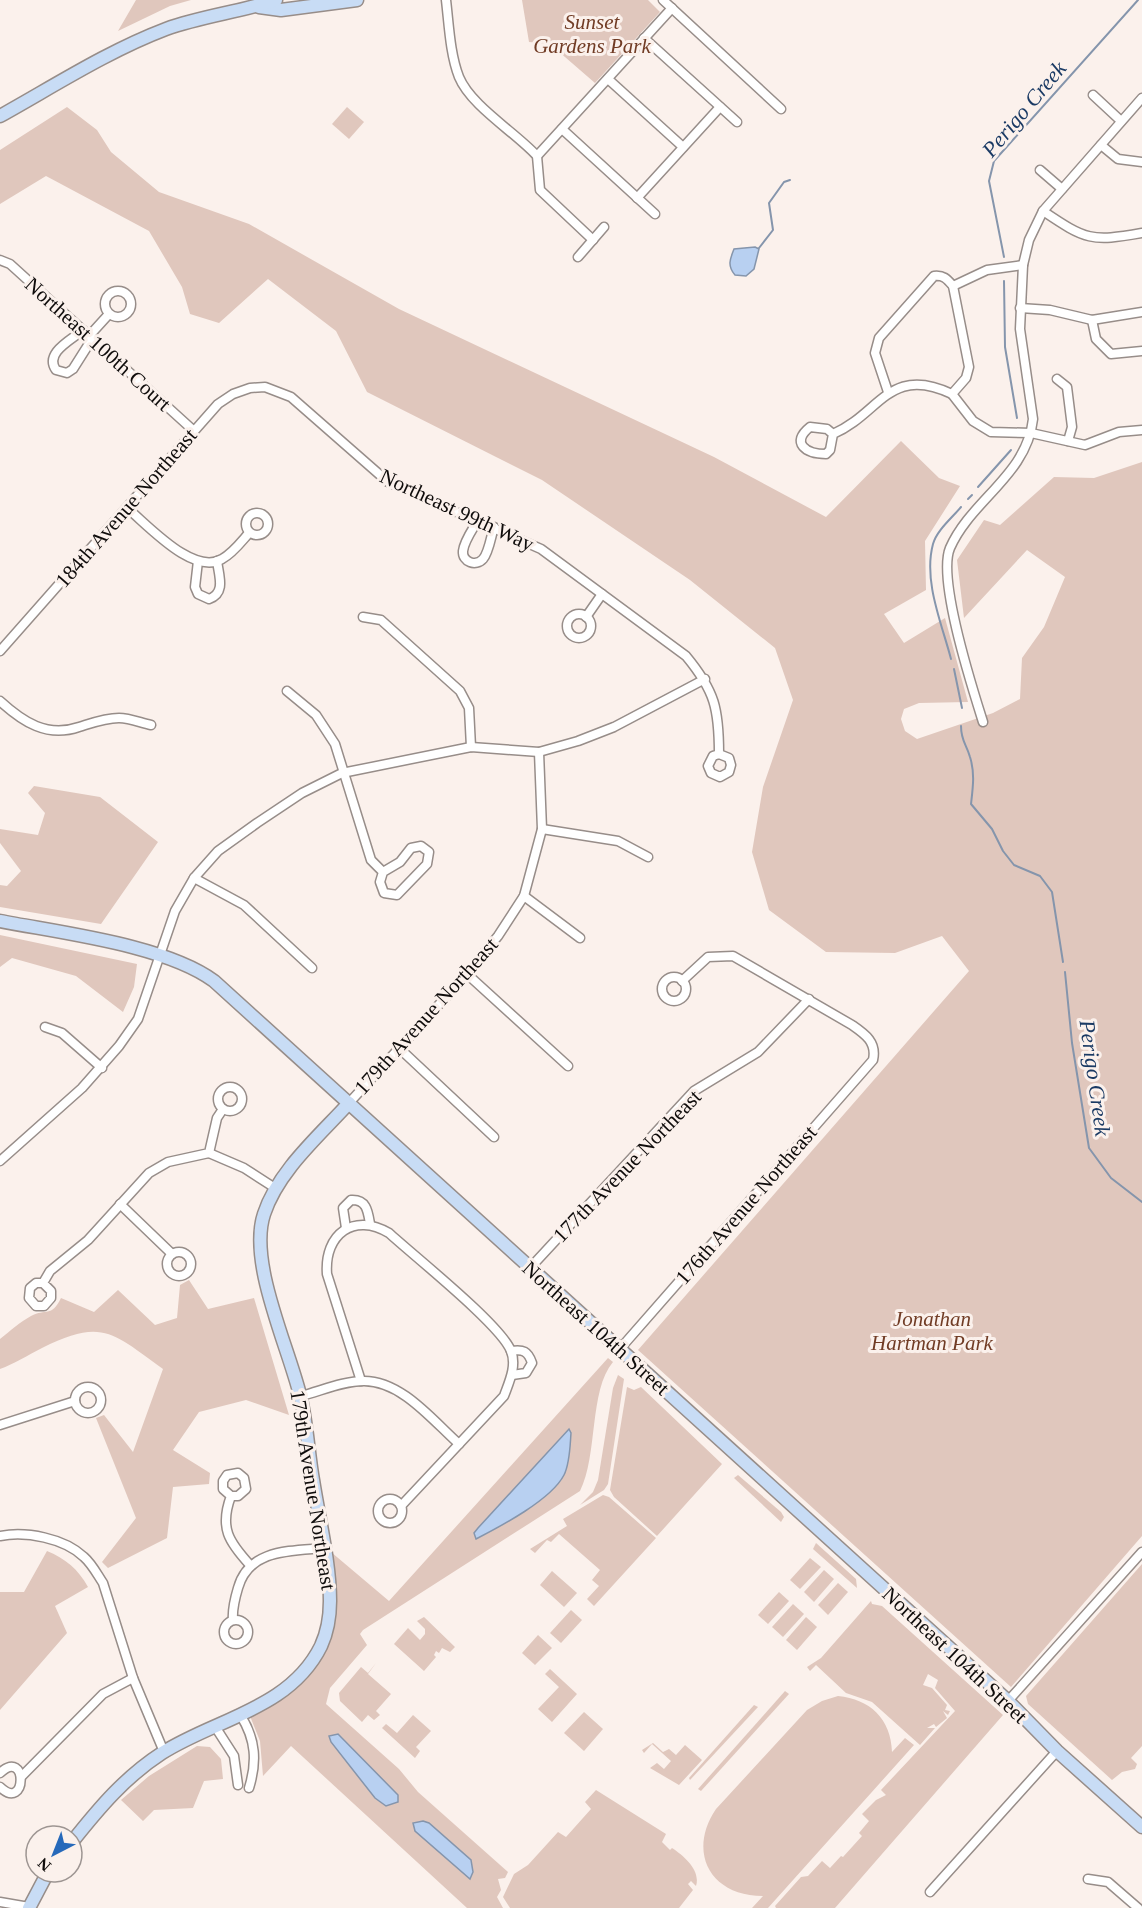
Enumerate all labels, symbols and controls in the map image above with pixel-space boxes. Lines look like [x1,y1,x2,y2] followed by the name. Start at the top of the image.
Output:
[533,10,651,58] park label: Sunset Gardens Park
[976,55,1072,163] water label: Perigo Creek
[20,272,176,416] street label: Northeast 100th Court
[50,424,202,592] street label: 184th Avenue Northeast
[376,464,538,556] street label: Northeast 99th Way
[349,933,503,1099] street label: 179th Avenue Northeast
[1074,1017,1116,1139] water label: Perigo Creek
[548,1085,706,1247] street label: 177th Avenue Northeast
[670,1121,822,1289] street label: 176th Avenue Northeast
[518,1256,674,1400] street label: Northeast 104th Street
[870,1307,994,1355] park label: Jonathan Hartman Park
[285,1388,341,1592] street label: 179th Avenue Northeast
[878,1582,1032,1728] street label: Northeast 104th Street
[24,1824,84,1884] north arrow
[34,1854,54,1875] text: N

